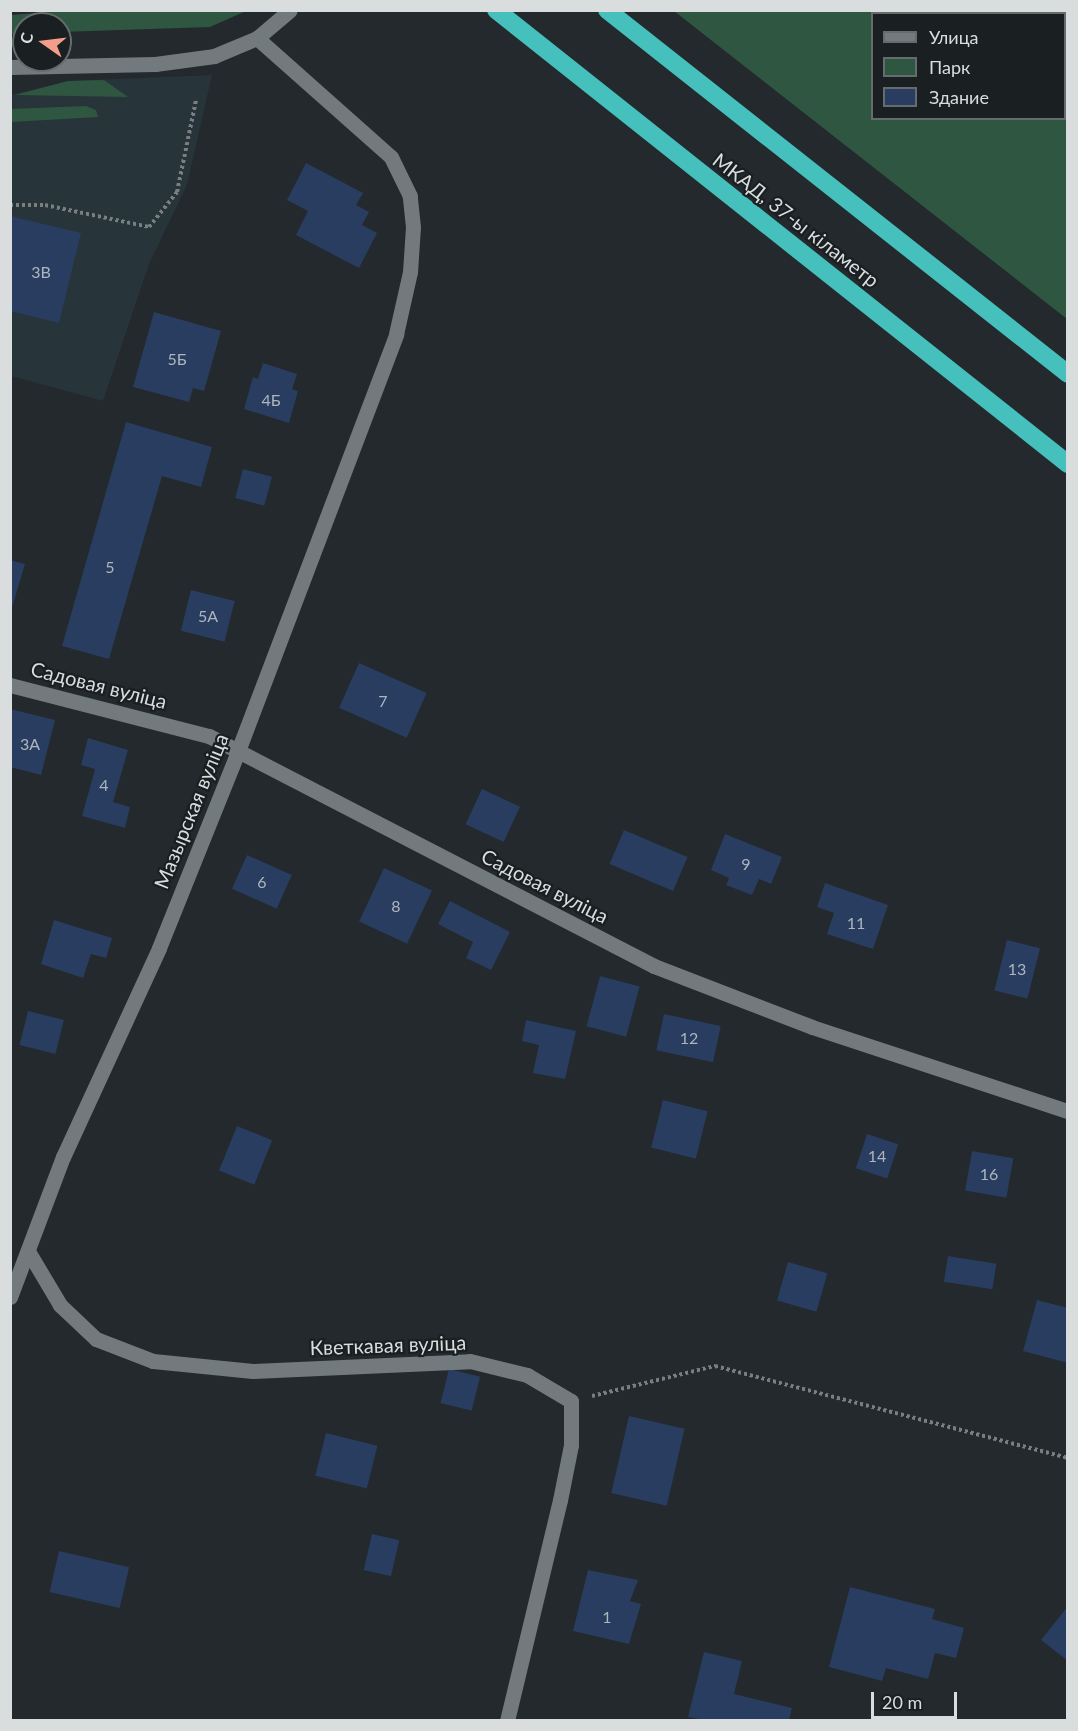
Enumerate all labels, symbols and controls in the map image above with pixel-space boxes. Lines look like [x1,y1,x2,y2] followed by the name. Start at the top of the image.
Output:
[12,12,72,72] north arrow
[871,12,1066,120] legend
[929,26,979,48] text: Улица
[15,31,36,45] text: С
[929,56,970,78] text: Парк
[929,86,989,108] text: Здание
[708,148,884,292] street label: МКАД, 37-ы кіламетр
[31,262,51,282] house number: 3В
[167,349,187,369] house number: 5Б
[261,390,281,410] house number: 4Б
[105,557,115,577] house number: 5
[198,606,218,626] house number: 5A
[29,657,169,713] street label: Садовая вуліца
[378,691,388,711] house number: 7
[149,730,233,892] street label: Мазырская вуліца
[20,734,40,754] house number: 3А
[99,775,109,795] house number: 4
[478,844,612,928] street label: Садовая вуліца
[741,854,751,874] house number: 9
[257,872,267,892] house number: 6
[391,896,401,916] house number: 8
[847,913,865,933] house number: 11
[1008,959,1026,979] house number: 13
[680,1028,698,1048] house number: 12
[868,1146,886,1166] house number: 14
[980,1164,998,1184] house number: 16
[309,1330,467,1360] street label: Кветкавая вуліца
[602,1607,612,1627] house number: 1
[874,1680,960,1718] scale bar
[882,1691,922,1713] text: 20 m

